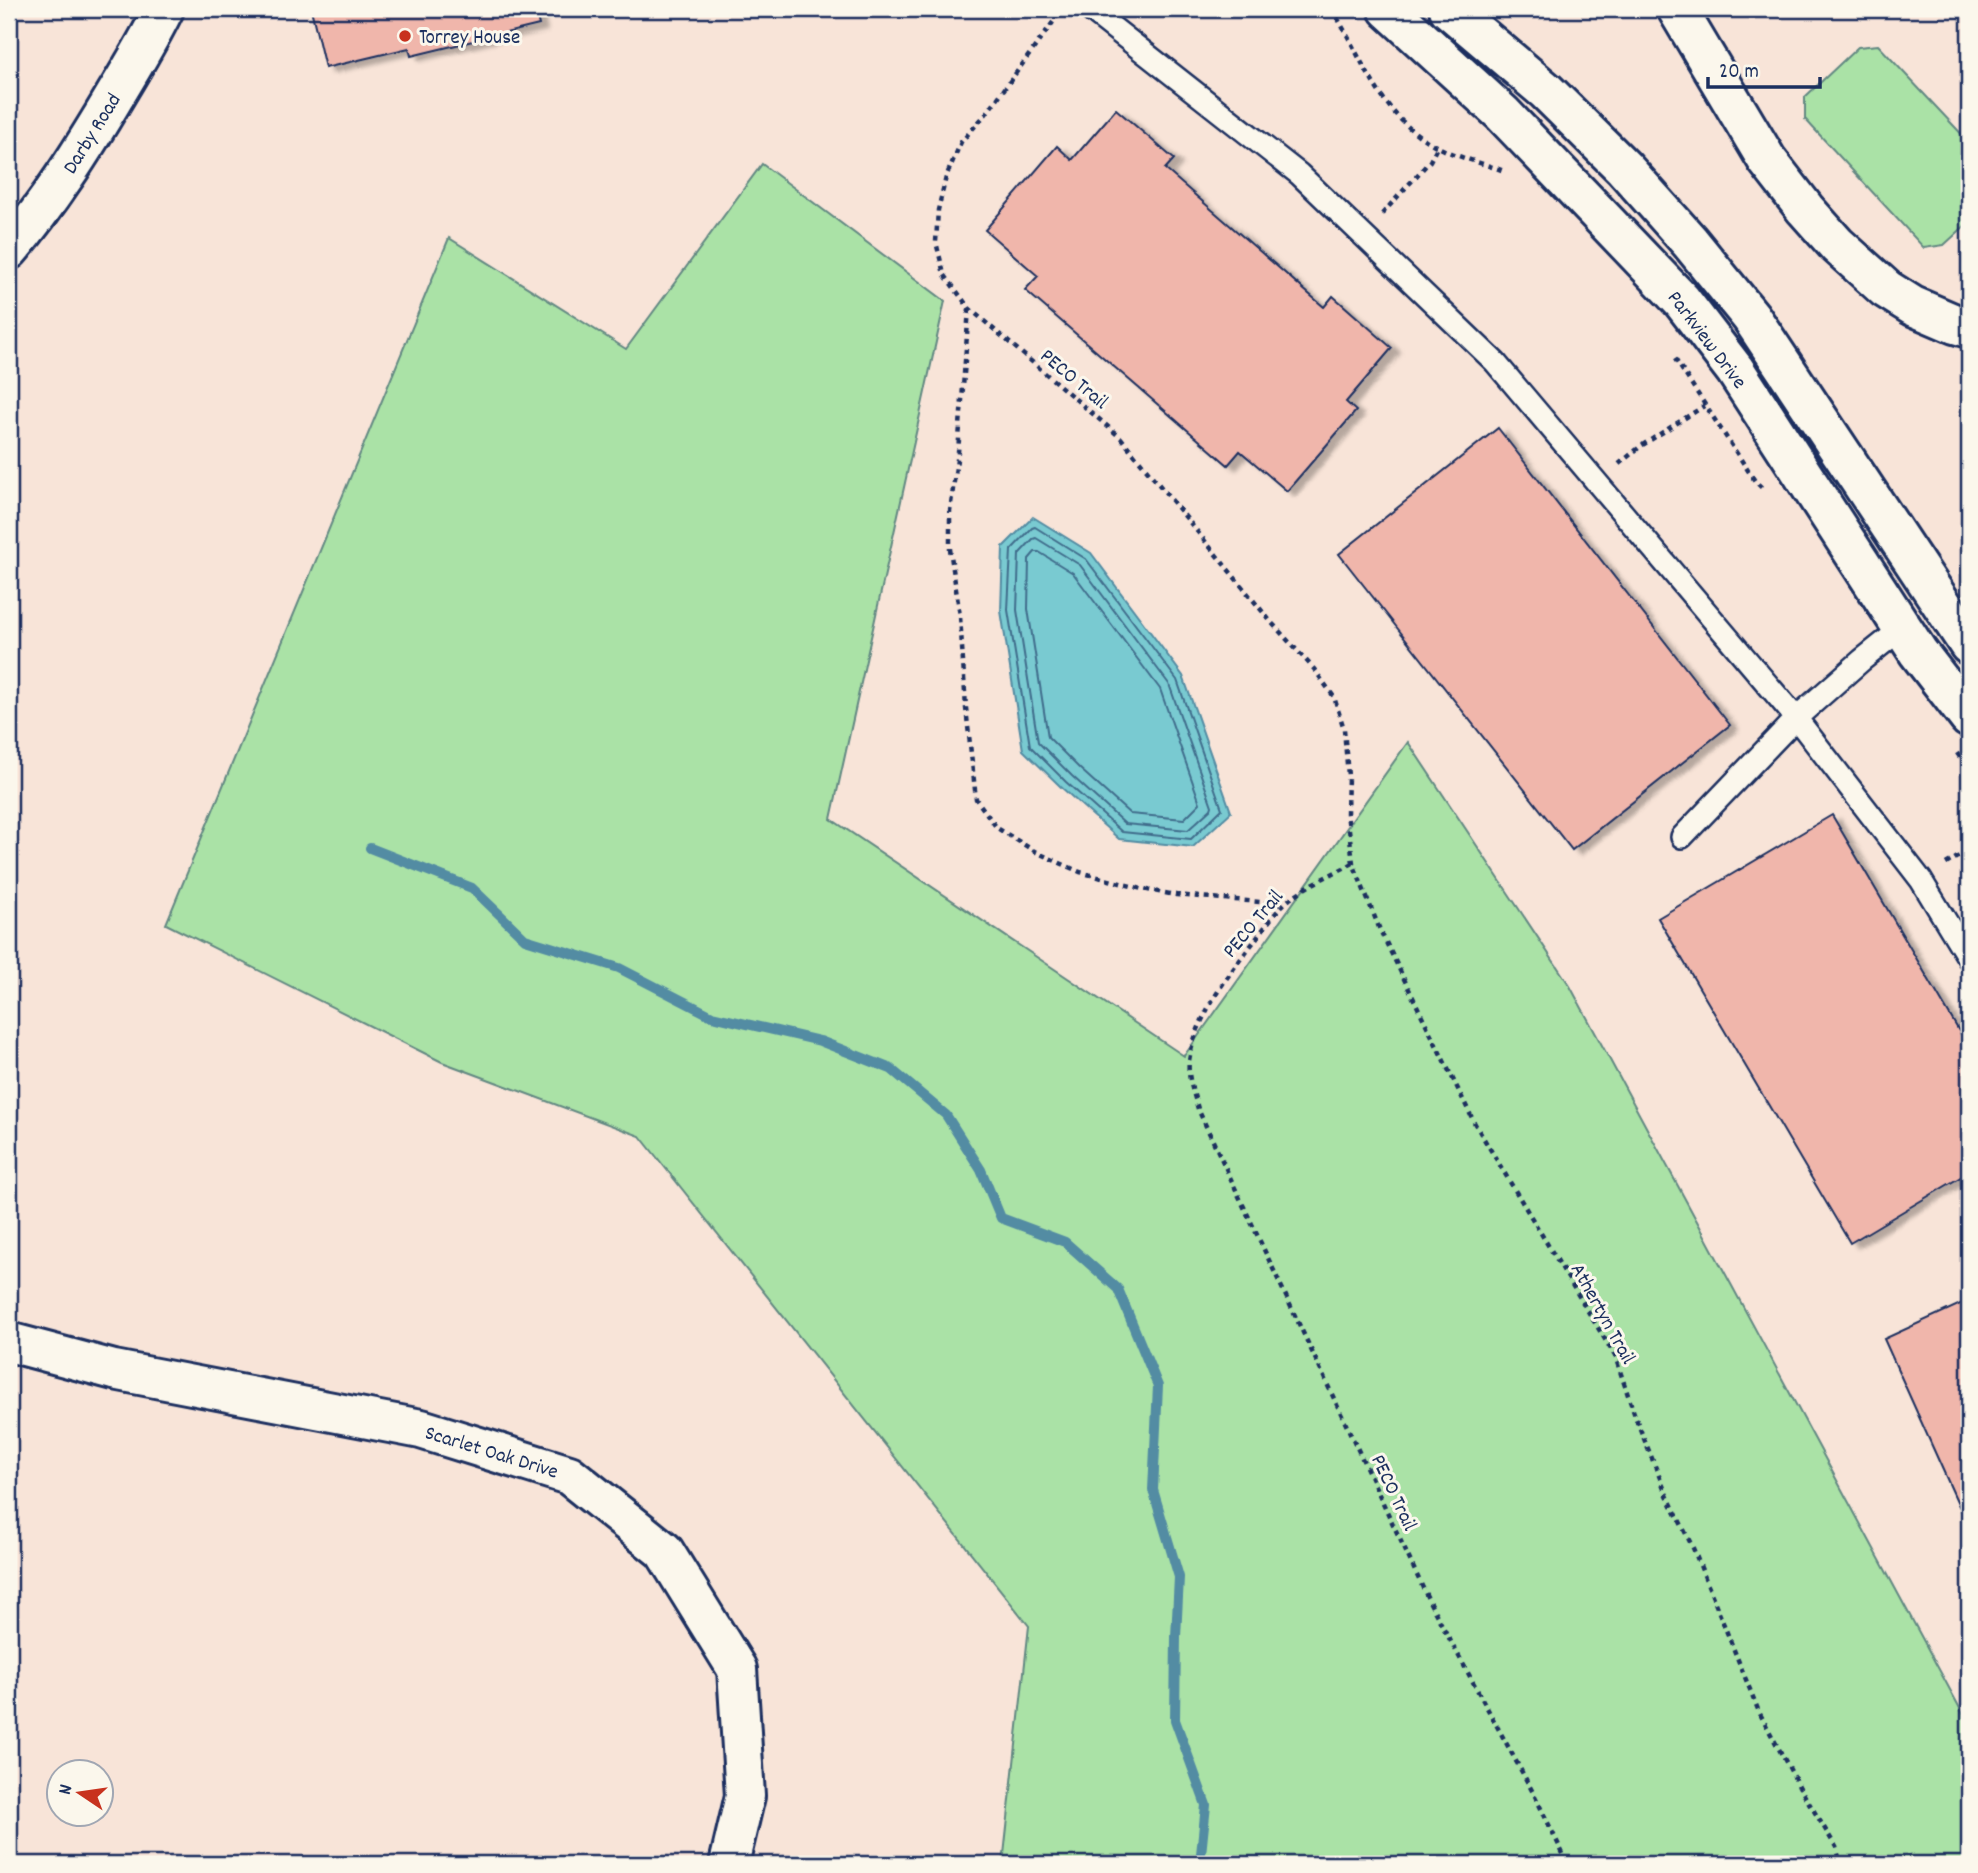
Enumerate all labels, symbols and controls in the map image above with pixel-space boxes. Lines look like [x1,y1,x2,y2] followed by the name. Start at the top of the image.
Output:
[419,24,520,54] place label: Torrey House
[397,28,413,44] marker: Torrey House
[1708,46,1820,90] scale bar
[1719,58,1759,88] text: 20 m
[57,88,130,181] street label: Darby Road
[1659,285,1753,396] street label: Parkview Drive
[1032,343,1114,418] street label: PECO Trail
[1217,884,1292,966] street label: PECO Trail
[1561,1258,1642,1370] street label: Athertyn Trail
[421,1419,561,1488] street label: Scarlet Oak Drive
[1362,1450,1423,1536] street label: PECO Trail
[46,1758,116,1828] north arrow
[53,1782,81,1798] text: N

